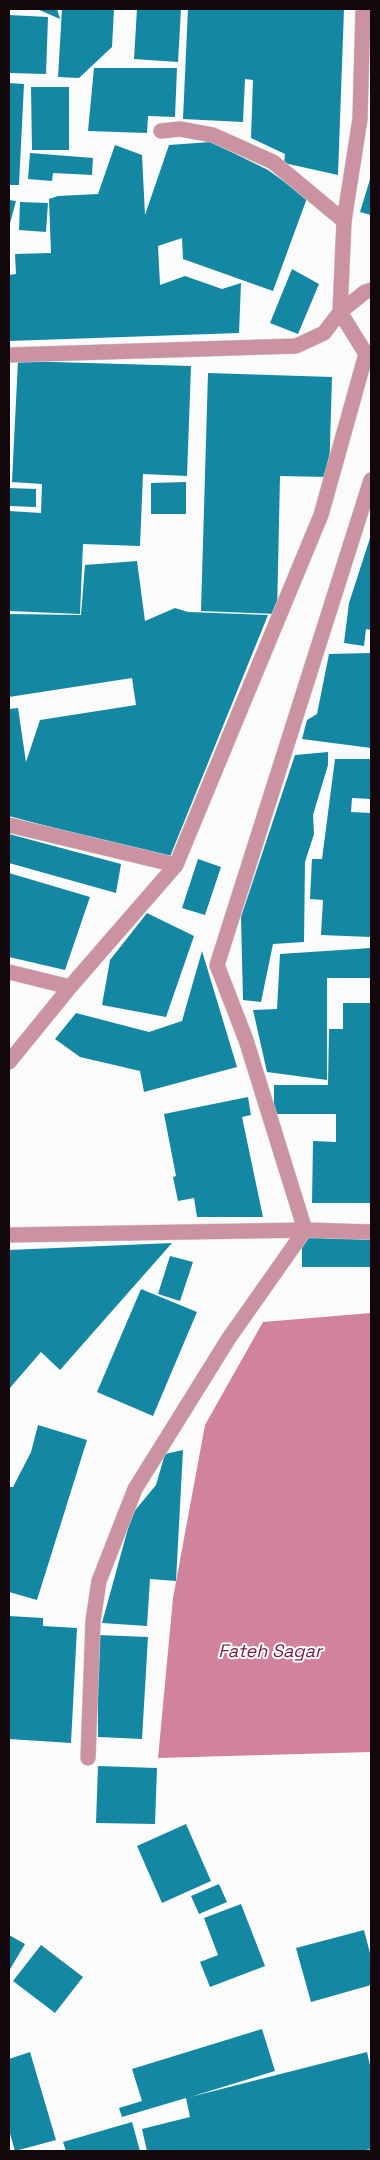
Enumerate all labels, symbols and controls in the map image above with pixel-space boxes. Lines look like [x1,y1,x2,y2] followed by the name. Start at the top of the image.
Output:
[218,1641,322,1663] water label: Fateh Sagar

